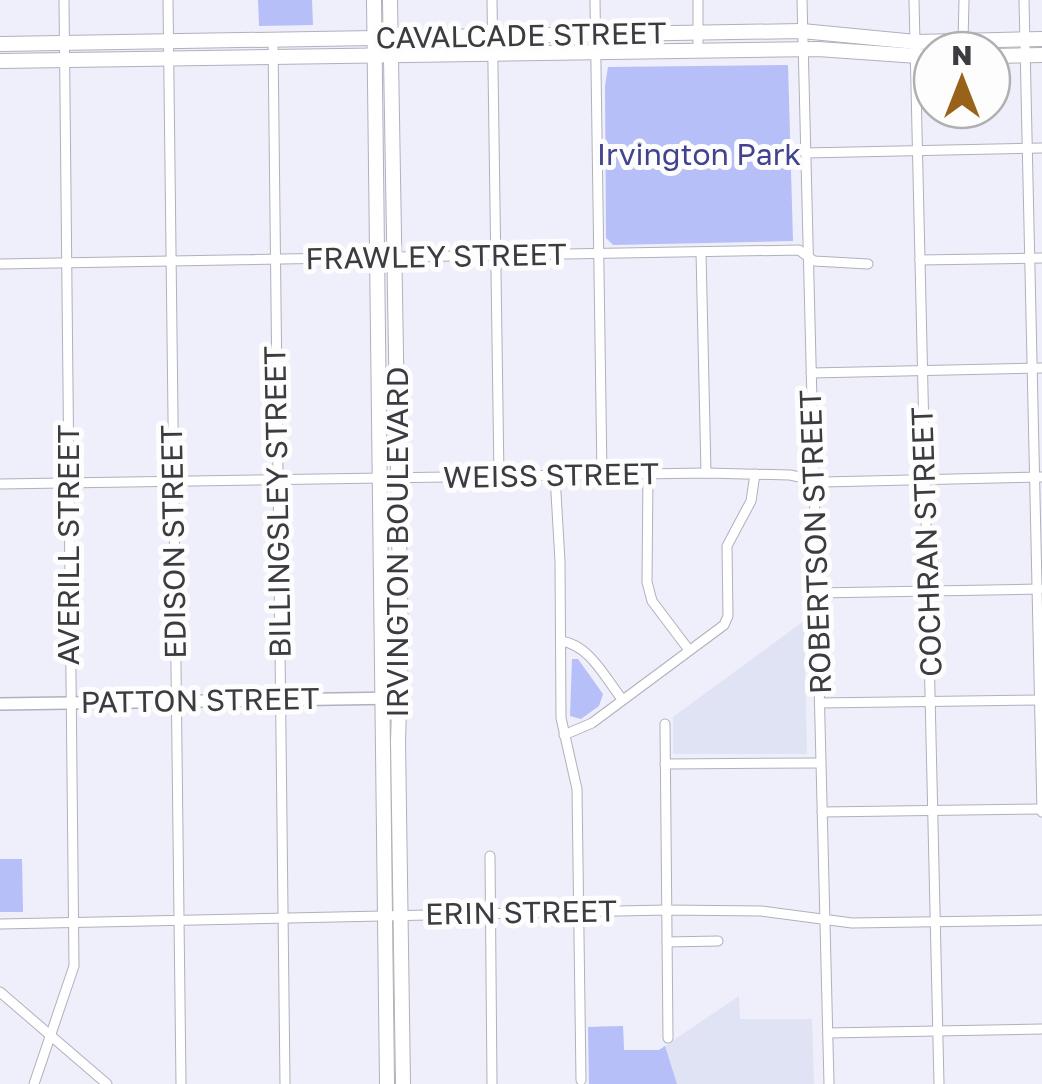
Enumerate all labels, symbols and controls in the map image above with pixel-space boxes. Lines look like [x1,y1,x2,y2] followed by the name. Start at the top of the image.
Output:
[375,14,667,56] street label: CAVALCADE STREET
[912,30,1012,130] north arrow
[951,38,973,71] text: N
[597,136,801,172] park label: Irvington Park
[305,236,567,276] street label: FRAWLEY STREET
[256,346,298,658] street label: BILLINGSLEY STREET
[379,366,415,718] street label: IRVINGTON BOULEVARD
[792,389,838,695] street label: ROBERTSON STREET
[903,406,949,678] street label: COCHRAN STREET
[50,425,86,665] street label: AVERILL STREET
[153,425,193,659] street label: EDISON STREET
[443,455,659,495] street label: WEISS STREET
[80,680,320,720] street label: PATTON STREET
[425,892,617,932] street label: ERIN STREET

